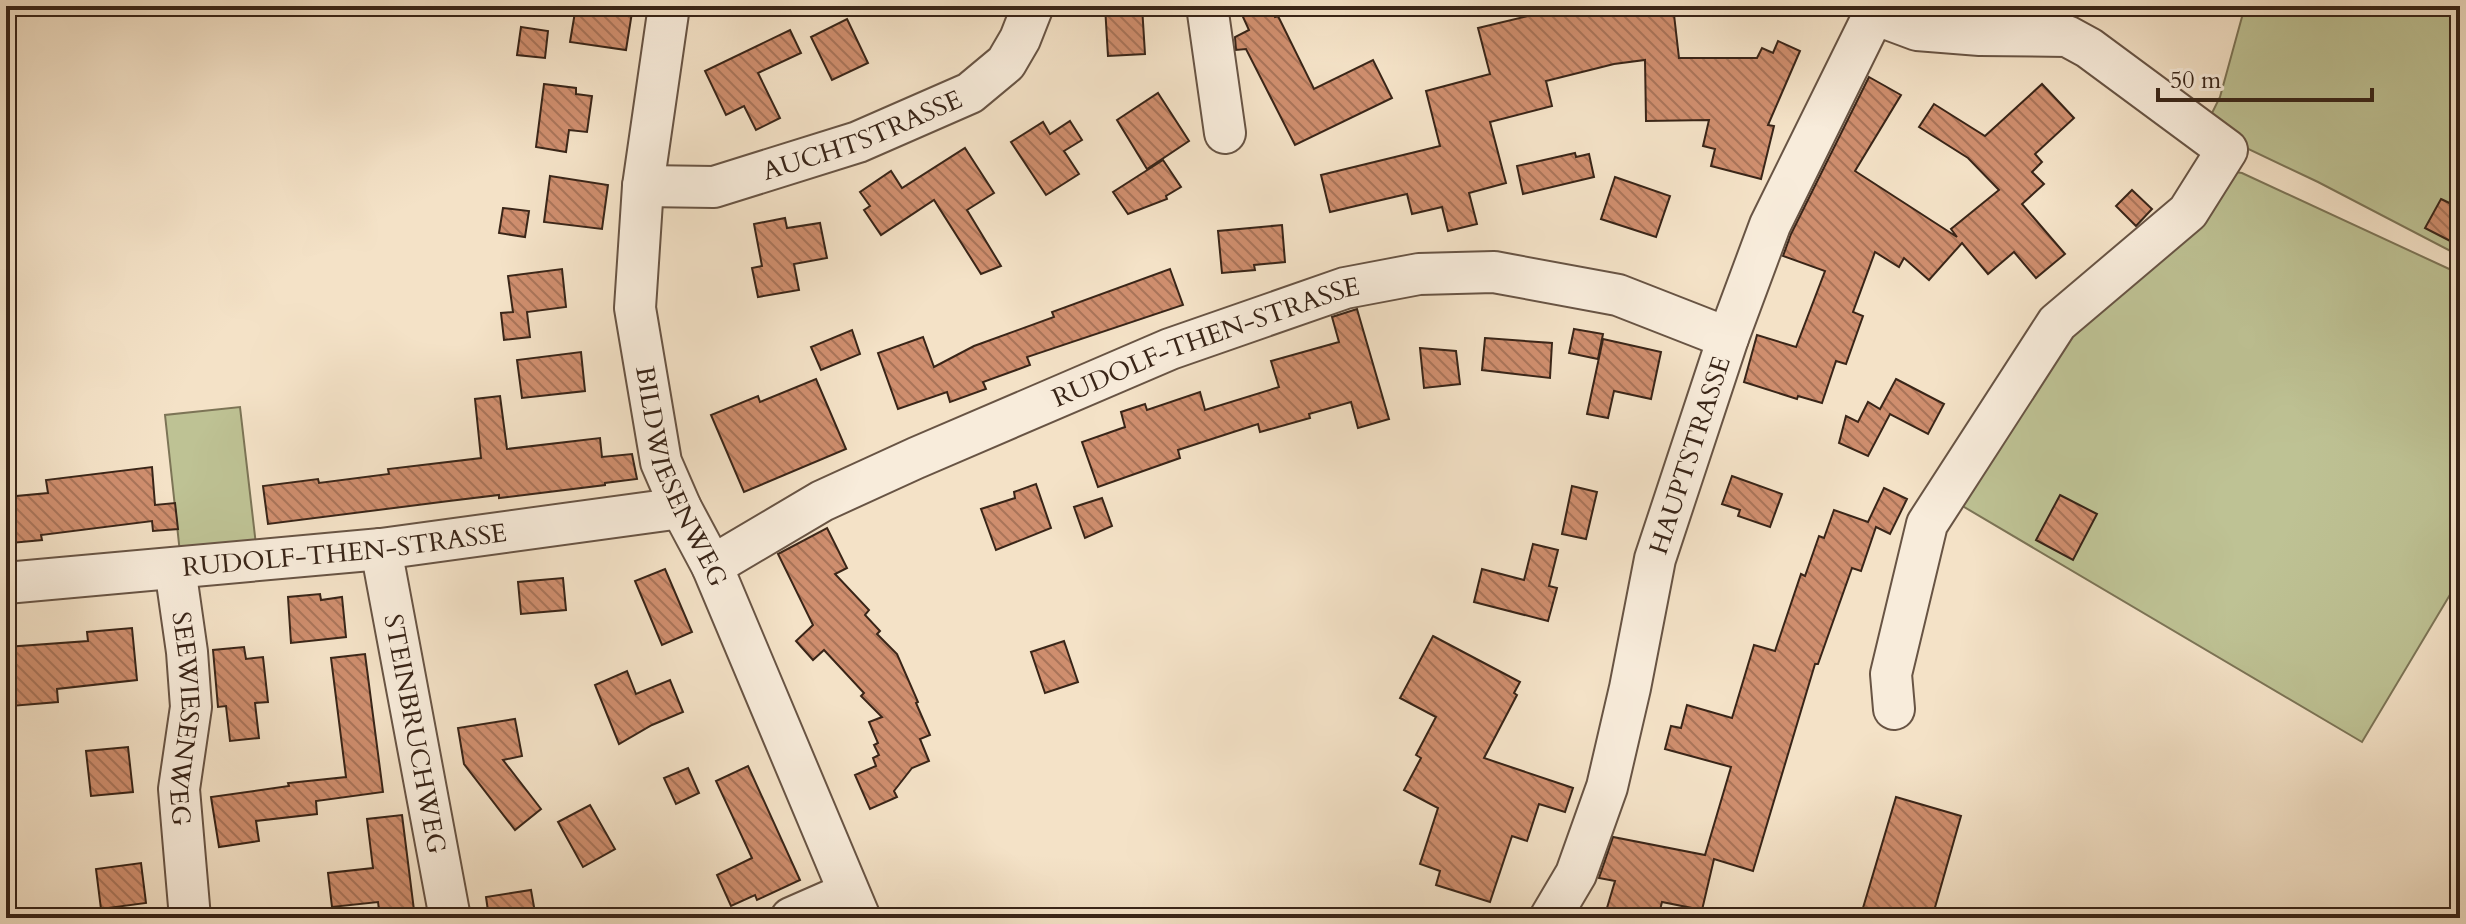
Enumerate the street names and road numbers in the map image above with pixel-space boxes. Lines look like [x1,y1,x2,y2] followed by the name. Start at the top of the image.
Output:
[758,82,968,189] street label: AUCHTSTRASSE
[1047,269,1362,416] street label: RUDOLF-THEN-STRASSE
[1641,352,1739,559] street label: HAUPTSTRASSE
[627,363,736,592] street label: BILDWIESENWEG
[181,515,509,585] street label: RUDOLF-THEN-STRASSE
[161,609,208,827] street label: SEEWIESENWEG
[376,611,455,857] street label: STEINBRUCHWEG

